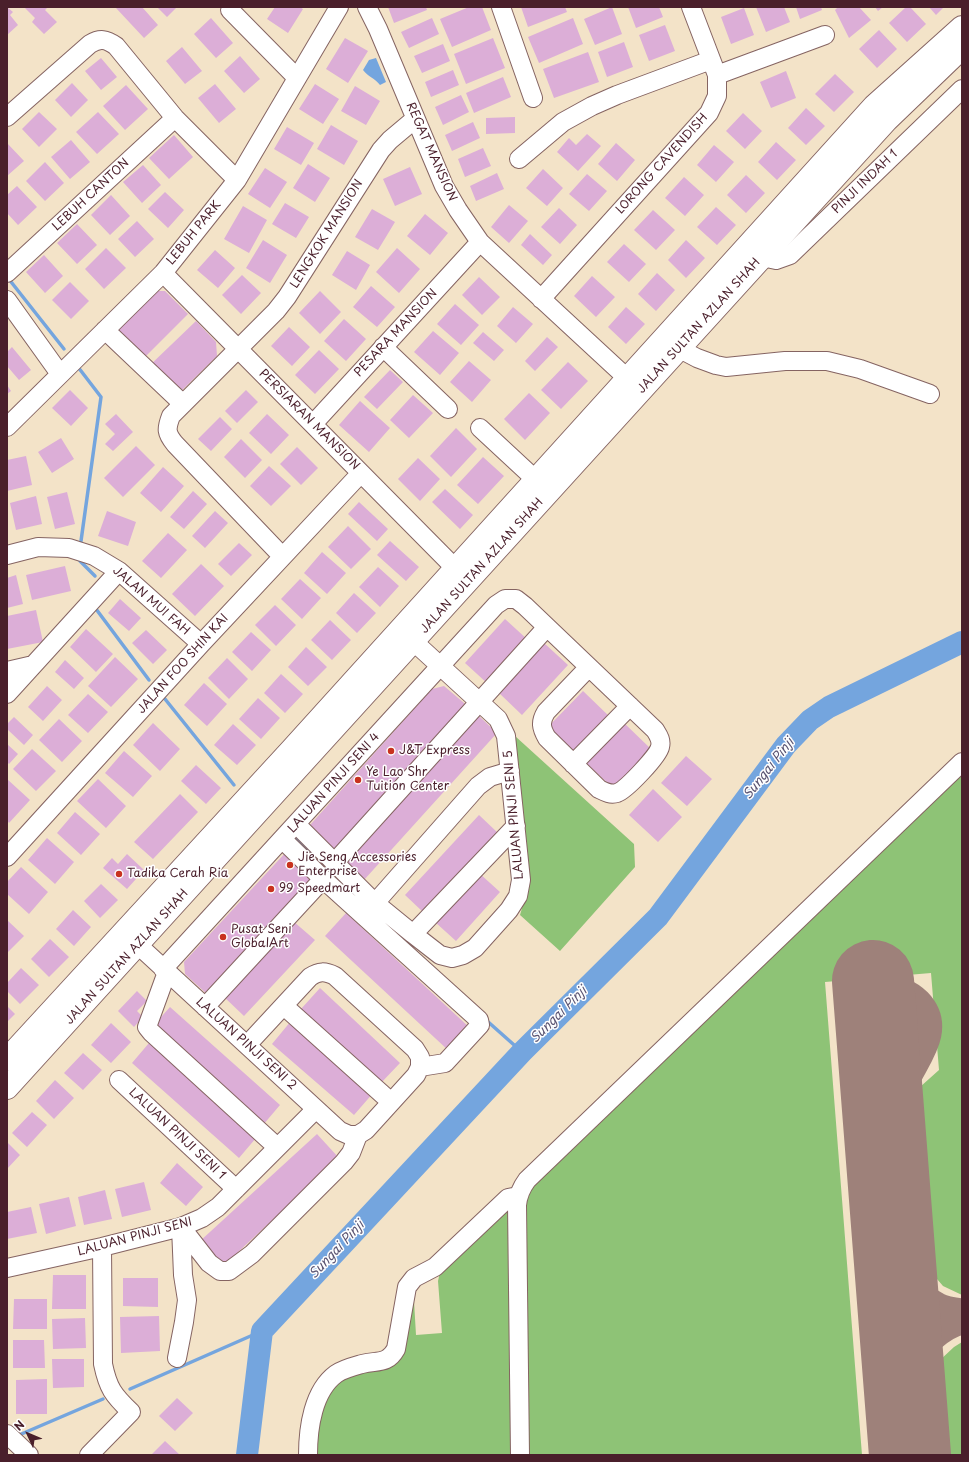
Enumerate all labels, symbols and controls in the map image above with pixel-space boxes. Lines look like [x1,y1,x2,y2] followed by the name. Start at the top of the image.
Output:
[403,100,459,204] street label: REGAT MANSION
[613,111,711,217] street label: LORONG CAVENDISH
[829,147,901,217] street label: PINJI INDAH 1
[50,156,132,234] street label: LEBUH CANTON
[288,177,366,291] street label: LENGKOK MANSION
[164,198,224,268] street label: LEBUH PARK
[634,255,764,397] street label: JALAN SULTAN AZLAN SHAH
[352,286,440,380] street label: PESARA MANSION
[256,367,362,473] street label: PERSIARAN MANSION
[417,495,547,637] street label: JALAN SULTAN AZLAN SHAH
[109,564,193,638] street label: JALAN MUI FAH
[134,611,232,717] street label: JALAN FOO SHIN KAI
[285,730,383,836] street label: LALUAN PINJI SENI 4
[740,735,798,803] water label: Sungai Pinji
[399,744,470,758] place label: J&T Express
[386,746,396,756] marker: J&T Express
[501,750,527,880] street label: LALUAN PINJI SENI 5
[366,766,449,794] place label: Ye Lao Shr Tuition Center
[353,775,363,785] marker: Ye Lao Shr Tuition Center
[298,851,416,879] place label: Jie Seng Accessories Enterprise
[285,860,295,870] marker: Jie Seng Accessories Enterprise
[127,867,228,881] place label: Tadika Cerah Ria
[114,869,124,879] marker: Tadika Cerah Ria
[279,882,360,896] place label: 99 Speedmart
[266,884,276,894] marker: 99 Speedmart
[62,886,192,1028] street label: JALAN SULTAN AZLAN SHAH
[231,923,292,951] place label: Pusat Seni GlobalArt
[218,932,228,942] marker: Pusat Seni GlobalArt
[528,984,590,1046] water label: Sungai Pinji
[193,995,299,1093] street label: LALUAN PINJI SENI 2
[126,1085,228,1183] street label: LALUAN PINJI SENI 1
[76,1215,194,1259] street label: LALUAN PINJI SENI
[306,1218,368,1282] water label: Sungai Pinji
[8,1414,48,1454] north arrow
[10,1416,28,1434] text: N

